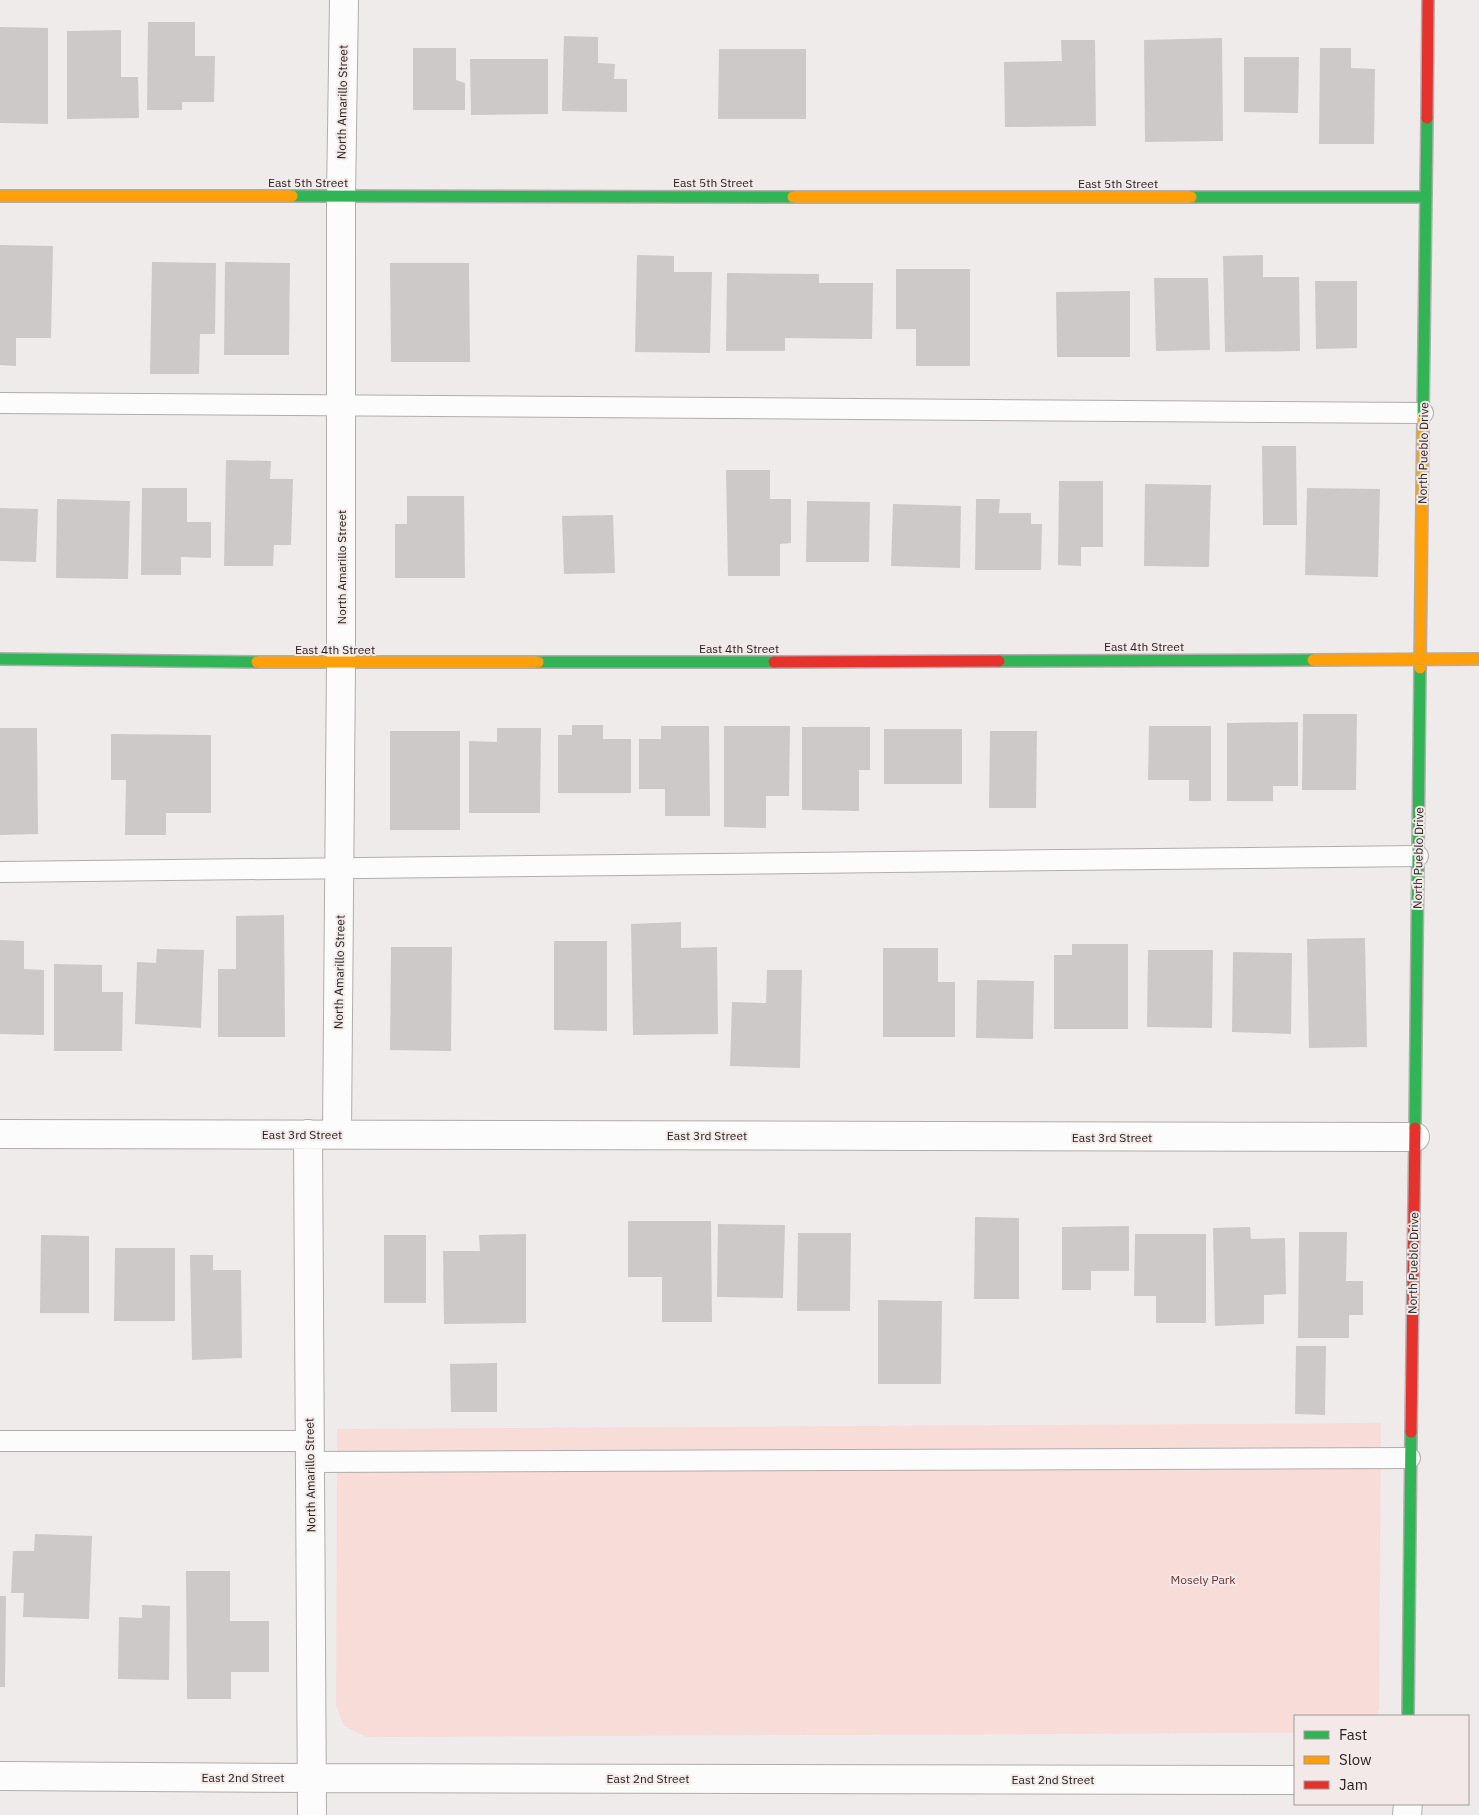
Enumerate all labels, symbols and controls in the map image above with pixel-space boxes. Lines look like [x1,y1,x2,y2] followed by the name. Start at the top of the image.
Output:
[334,45,350,159] street label: North Amarillo Street
[268,175,348,190] street label: East 5th Street
[673,175,753,190] street label: East 5th Street
[1078,176,1158,191] street label: East 5th Street
[1415,402,1431,504] street label: North Pueblo Drive
[334,510,349,624] street label: North Amarillo Street
[1104,639,1184,654] street label: East 4th Street
[699,641,779,656] street label: East 4th Street
[295,642,375,657] street label: East 4th Street
[1410,807,1426,909] street label: North Pueblo Drive
[331,915,347,1029] street label: North Amarillo Street
[262,1127,342,1142] street label: East 3rd Street
[667,1128,747,1143] street label: East 3rd Street
[1072,1130,1152,1145] street label: East 3rd Street
[1405,1212,1421,1314] street label: North Pueblo Drive
[302,1418,318,1532] street label: North Amarillo Street
[1170,1572,1236,1587] park label: Mosely Park
[1294,1715,1469,1805] legend
[1339,1725,1367,1744] text: Fast
[1339,1750,1372,1769] text: Slow
[202,1770,284,1785] street label: East 2nd Street
[607,1771,689,1786] street label: East 2nd Street
[1012,1772,1094,1787] street label: East 2nd Street
[1339,1775,1368,1794] text: Jam

